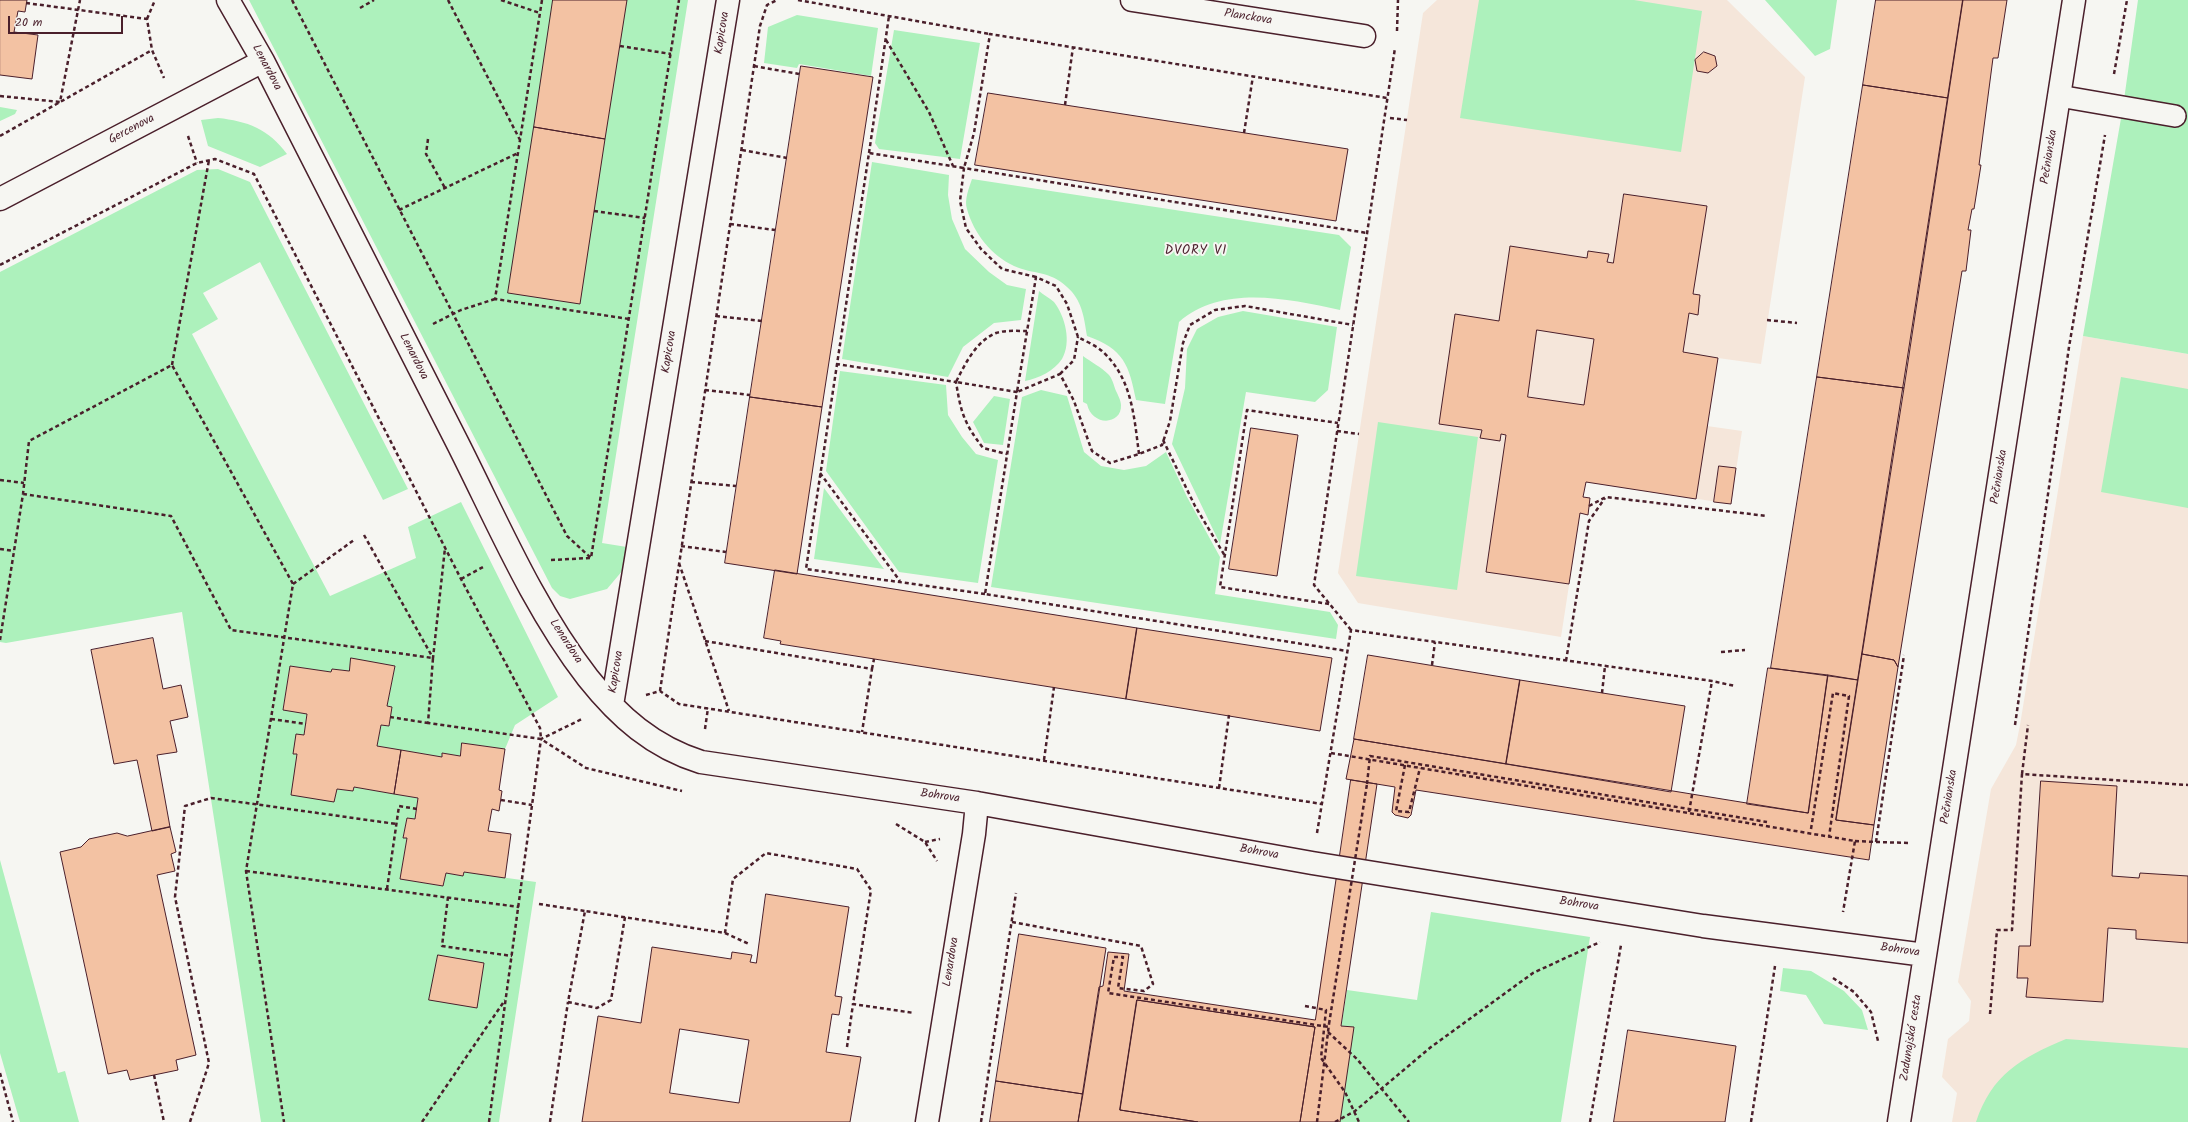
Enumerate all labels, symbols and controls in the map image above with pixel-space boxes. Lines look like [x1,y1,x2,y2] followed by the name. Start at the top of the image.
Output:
[1223,7,1273,29] street label: Planckova
[10,8,125,34] scale bar
[713,11,733,55] street label: Kapicova
[15,13,42,32] text: 20 m
[248,43,284,93] street label: Lenardova
[107,112,157,148] street label: Gercenova
[2039,129,2061,185] street label: Pečnianska
[1165,244,1227,260] district label: DVORY VI
[660,330,680,374] street label: Kapicova
[395,331,431,383] street label: Lenardova
[1989,449,2011,505] street label: Pečnianska
[545,617,585,667] street label: Lenardova
[607,650,627,694] street label: Kapicova
[1939,769,1961,825] street label: Pečnianska
[919,787,961,807] street label: Bohrova
[1238,842,1280,864] street label: Bohrova
[1558,895,1600,915] street label: Bohrova
[941,936,963,988] street label: Lenardova
[1879,941,1921,961] street label: Bohrova
[1898,994,1926,1082] street label: Zadunajská cesta

